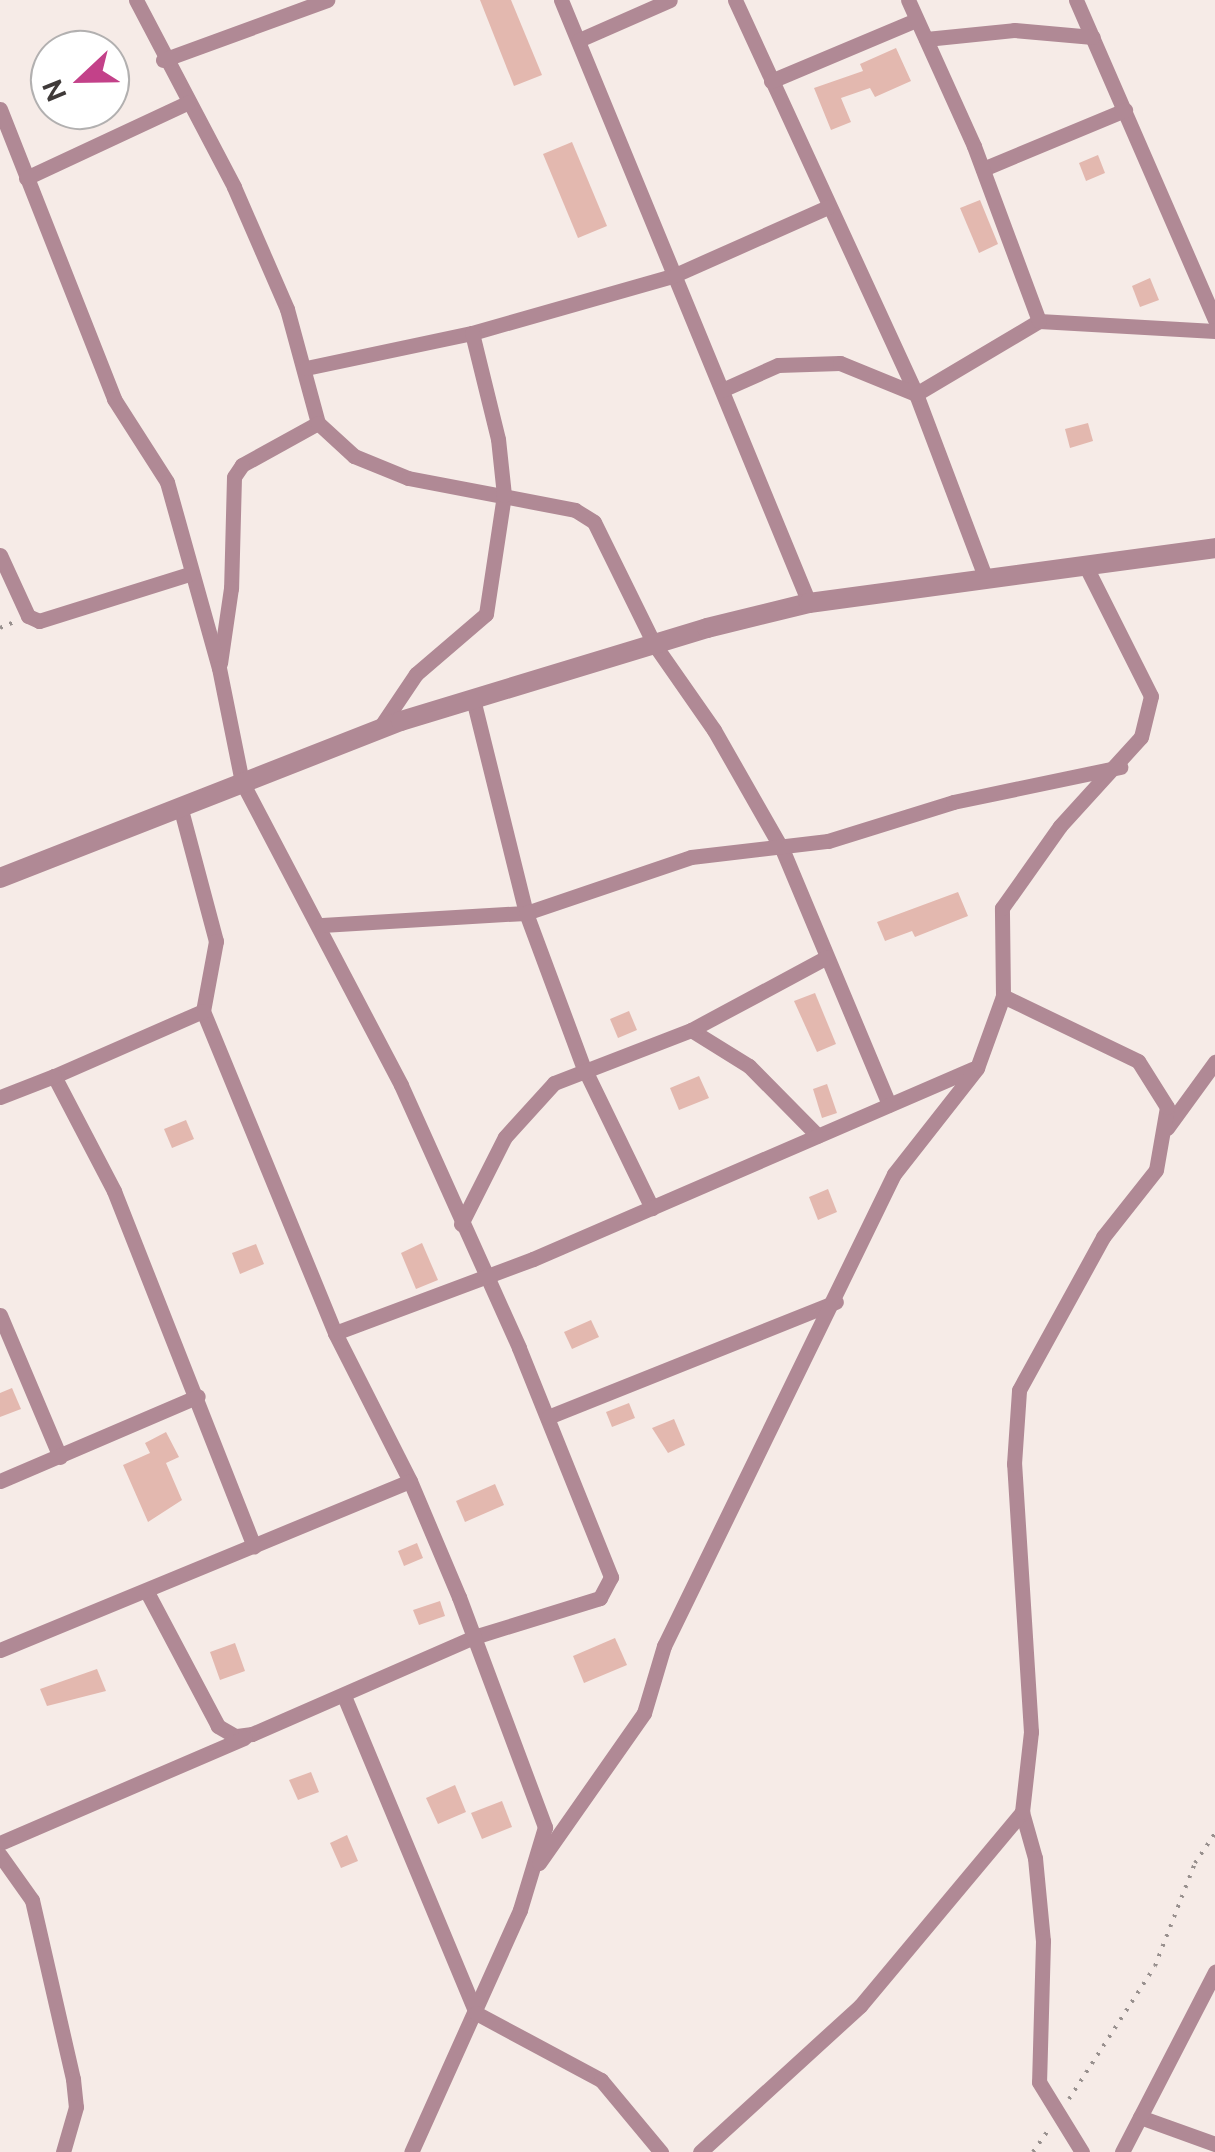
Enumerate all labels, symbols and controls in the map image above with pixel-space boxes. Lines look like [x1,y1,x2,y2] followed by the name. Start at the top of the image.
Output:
[30,30,130,130] north arrow
[35,75,72,106] text: N

